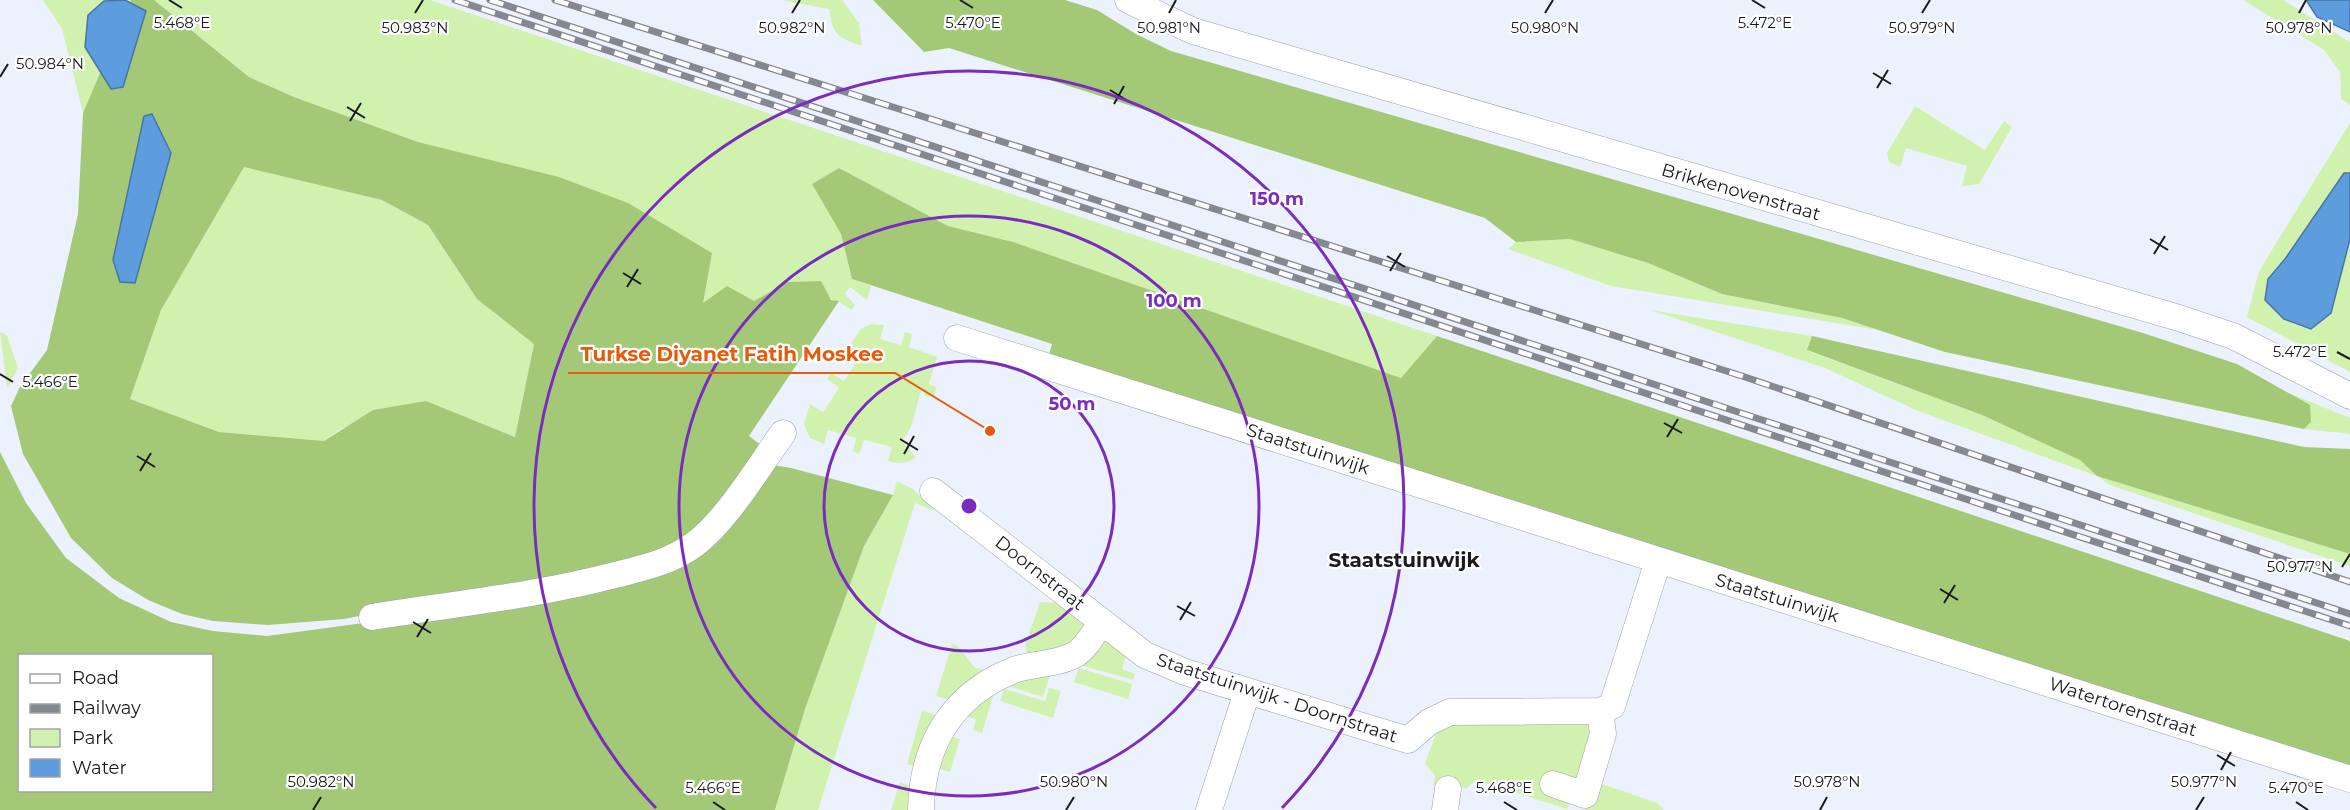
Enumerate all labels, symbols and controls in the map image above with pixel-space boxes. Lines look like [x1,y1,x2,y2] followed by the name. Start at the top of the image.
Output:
[154,13,210,32] text: 5.468°E
[945,13,1001,32] text: 5.470°E
[1738,13,1792,32] text: 5.472°E
[382,18,448,37] text: 50.983°N
[758,18,826,37] text: 50.982°N
[1137,18,1201,37] text: 50.981°N
[1511,18,1579,37] text: 50.980°N
[1889,18,1955,37] text: 50.979°N
[2265,18,2333,37] text: 50.978°N
[16,54,84,73] text: 50.984°N
[1659,159,1823,225] street label: Brikkenovenstraat
[1250,188,1304,210] text: 150 m
[1146,290,1202,312] text: 100 m
[568,335,895,373] callout: Turkse Diyanet Fatih Moskee
[580,342,884,366] text: Turkse Diyanet Fatih Moskee
[2273,342,2327,361] text: 5.472°E
[22,372,78,391] text: 5.466°E
[1049,393,1095,415] text: 50 m
[1244,419,1372,479] street label: Staatstuinwijk
[959,496,979,516] centre of rings
[991,531,1089,615] street label: Doornstraat
[1328,548,1480,572] district label: Staatstuinwijk
[2267,557,2333,576] text: 50.977°N
[1713,569,1842,627] street label: Staatstuinwijk
[1154,649,1400,747] street label: Staatstuinwijk - Doornstraat
[18,654,213,792] legend
[72,667,119,689] text: Road
[2046,673,2200,741] street label: Watertorenstraat
[72,697,141,719] text: Railway
[72,727,113,749] text: Park
[72,757,127,779] text: Water
[287,772,355,791] text: 50.982°N
[1040,772,1108,791] text: 50.980°N
[1793,772,1861,791] text: 50.978°N
[2171,772,2237,791] text: 50.977°N
[685,778,741,797] text: 5.466°E
[1476,778,1532,797] text: 5.468°E
[2268,778,2324,797] text: 5.470°E

